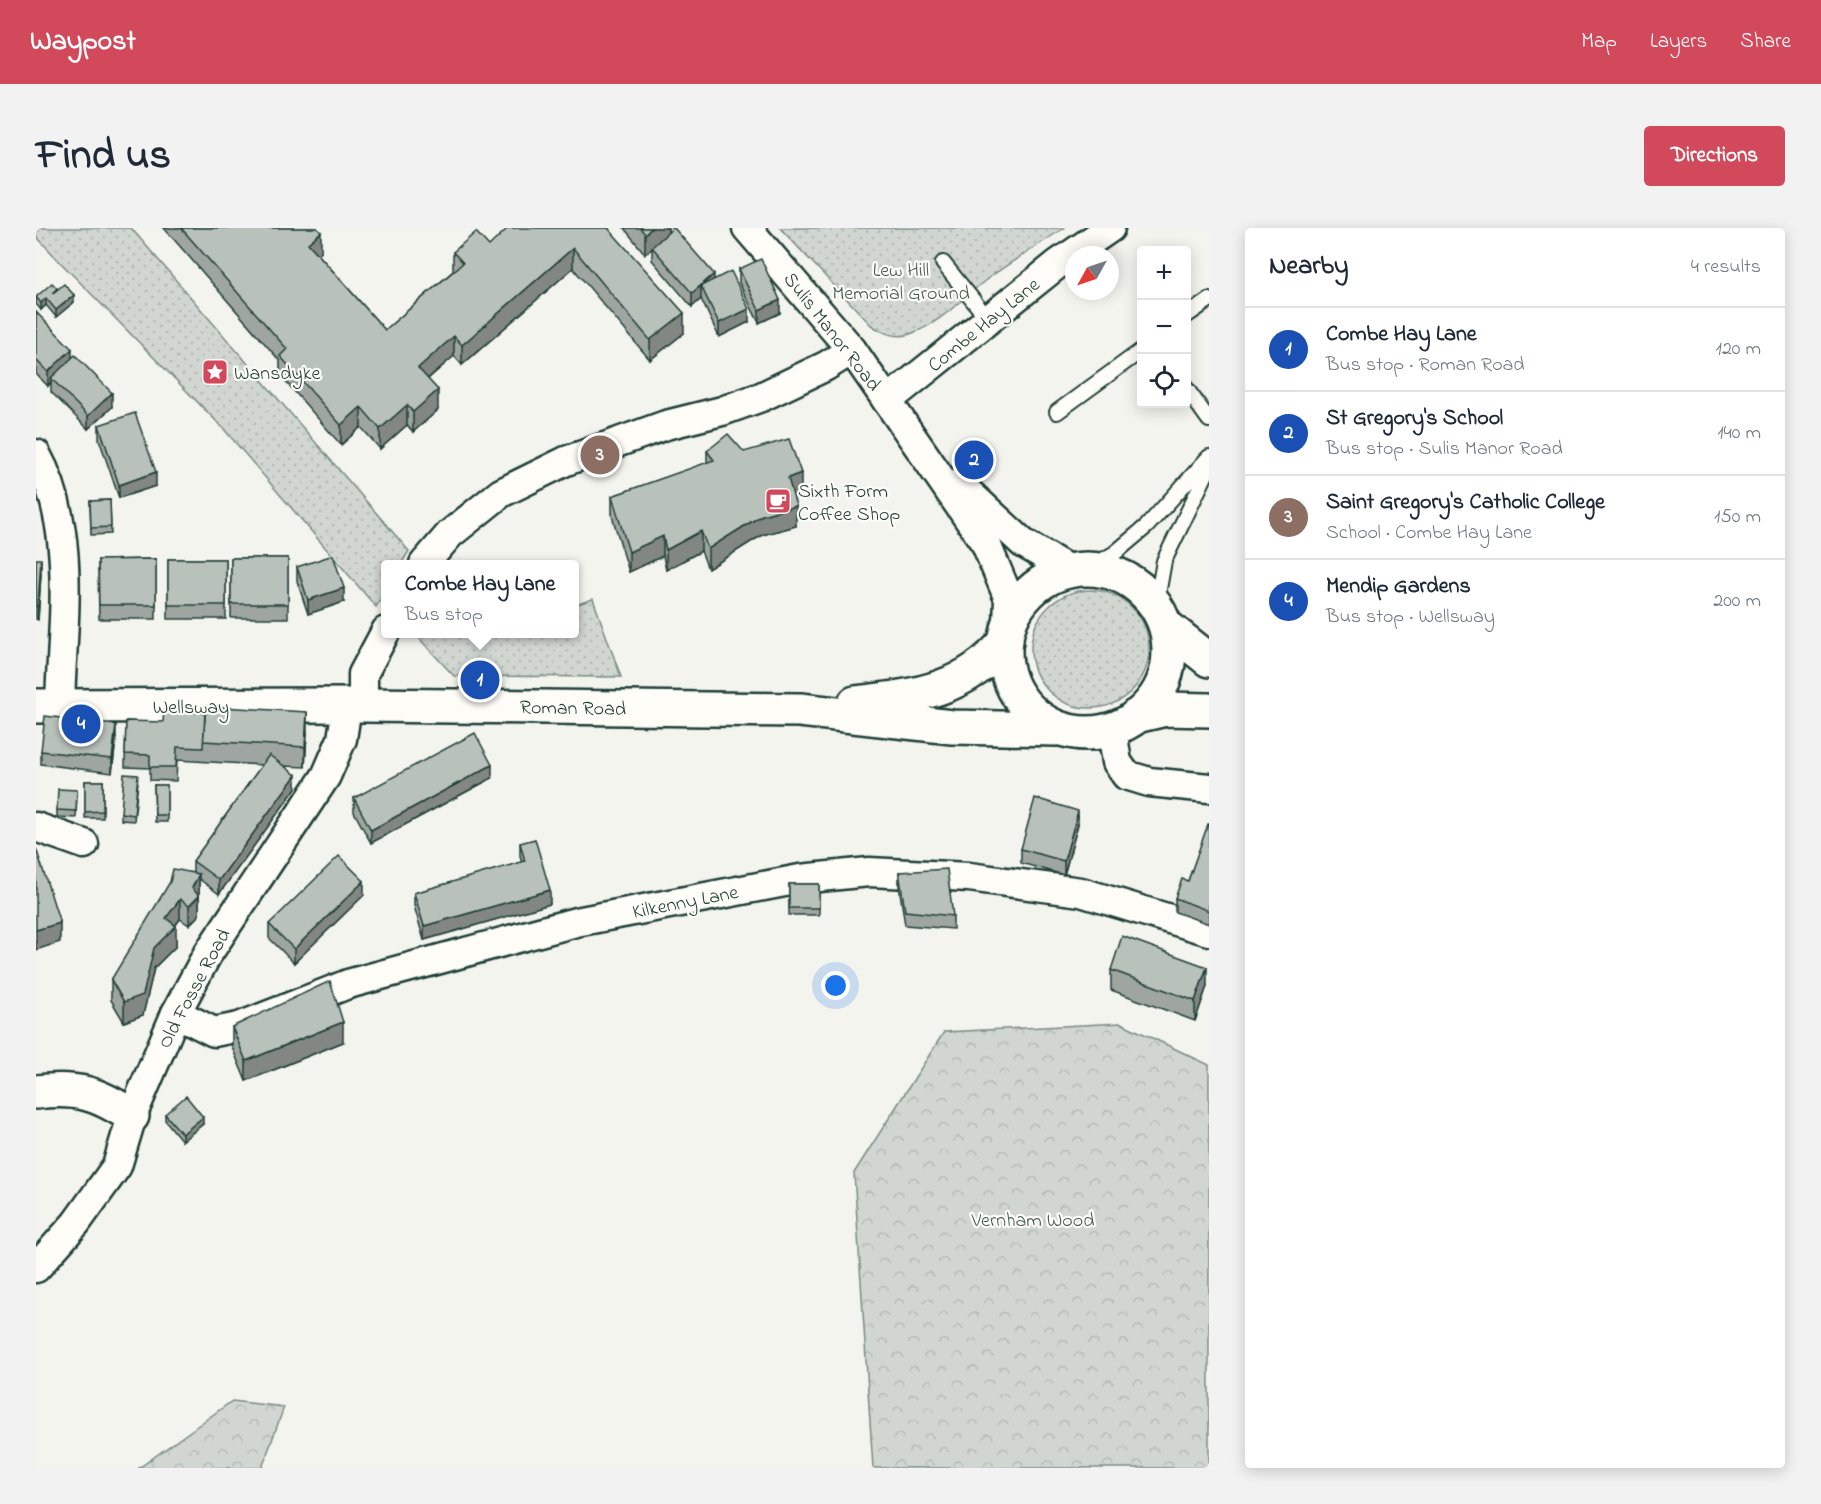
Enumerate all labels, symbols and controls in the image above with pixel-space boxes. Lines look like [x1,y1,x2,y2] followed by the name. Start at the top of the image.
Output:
[30,22,136,63] text: Waypost
[1581,27,1617,57] text: Map
[1650,27,1707,57] text: Layers
[1740,27,1791,57] text: Share
[36,126,171,187] text: Find us
[1644,126,1785,186] button: Directions
[1065,246,1119,300] north arrow
[1137,246,1191,408] map controls
[1137,246,1191,300] button: +
[1269,248,1348,286] text: Nearby
[1691,253,1761,282] text: 4 results
[832,257,970,309] park label: Lew Hill Memorial Ground
[775,267,887,398] street label: Sulis Manor Road
[922,272,1047,380] street label: Combe Hay Lane
[1137,300,1191,354] button: −
[1326,319,1477,351] text: Combe Hay Lane
[1285,335,1292,364] text: 1
[1716,335,1761,364] text: 120 m
[1326,351,1525,380] text: Bus stop · Roman Road
[1137,354,1191,408] button: locate
[200,357,230,387] place icon: Wansdyke
[234,360,320,389] place label: Wansdyke
[1326,403,1503,435] text: St Gregory's School
[1284,419,1293,448] text: 2
[1717,419,1761,448] text: 140 m
[580,432,620,478] pin: 3
[1326,435,1563,464] text: Bus stop · Sulis Manor Road
[954,438,994,482] pin: 2
[798,478,900,530] place label: Sixth Form Coffee Shop
[763,486,793,516] cafe icon: Sixth Form Coffee Shop
[1326,487,1605,519] text: Saint Gregory's Catholic College
[1284,503,1293,532] text: 3
[1714,503,1761,532] text: 150 m
[1326,519,1532,548] text: School · Combe Hay Lane
[381,560,579,638] popup
[405,569,555,601] text: Combe Hay Lane
[1326,571,1471,603] text: Mendip Gardens
[1284,587,1293,616] text: 4
[1713,587,1761,616] text: 200 m
[405,601,483,630] text: Bus stop
[1326,603,1495,632] text: Bus stop · Wellsway
[460,658,500,702] pin: 1
[153,694,229,723] street label: Wellsway
[520,694,626,725] street label: Roman Road
[62,702,100,746] pin: 4
[630,879,741,928] street label: Kilkenny Lane
[151,924,239,1054] street label: Old Fosse Road
[821,971,850,1000] your location
[971,1207,1094,1236] park label: Vernham Wood

